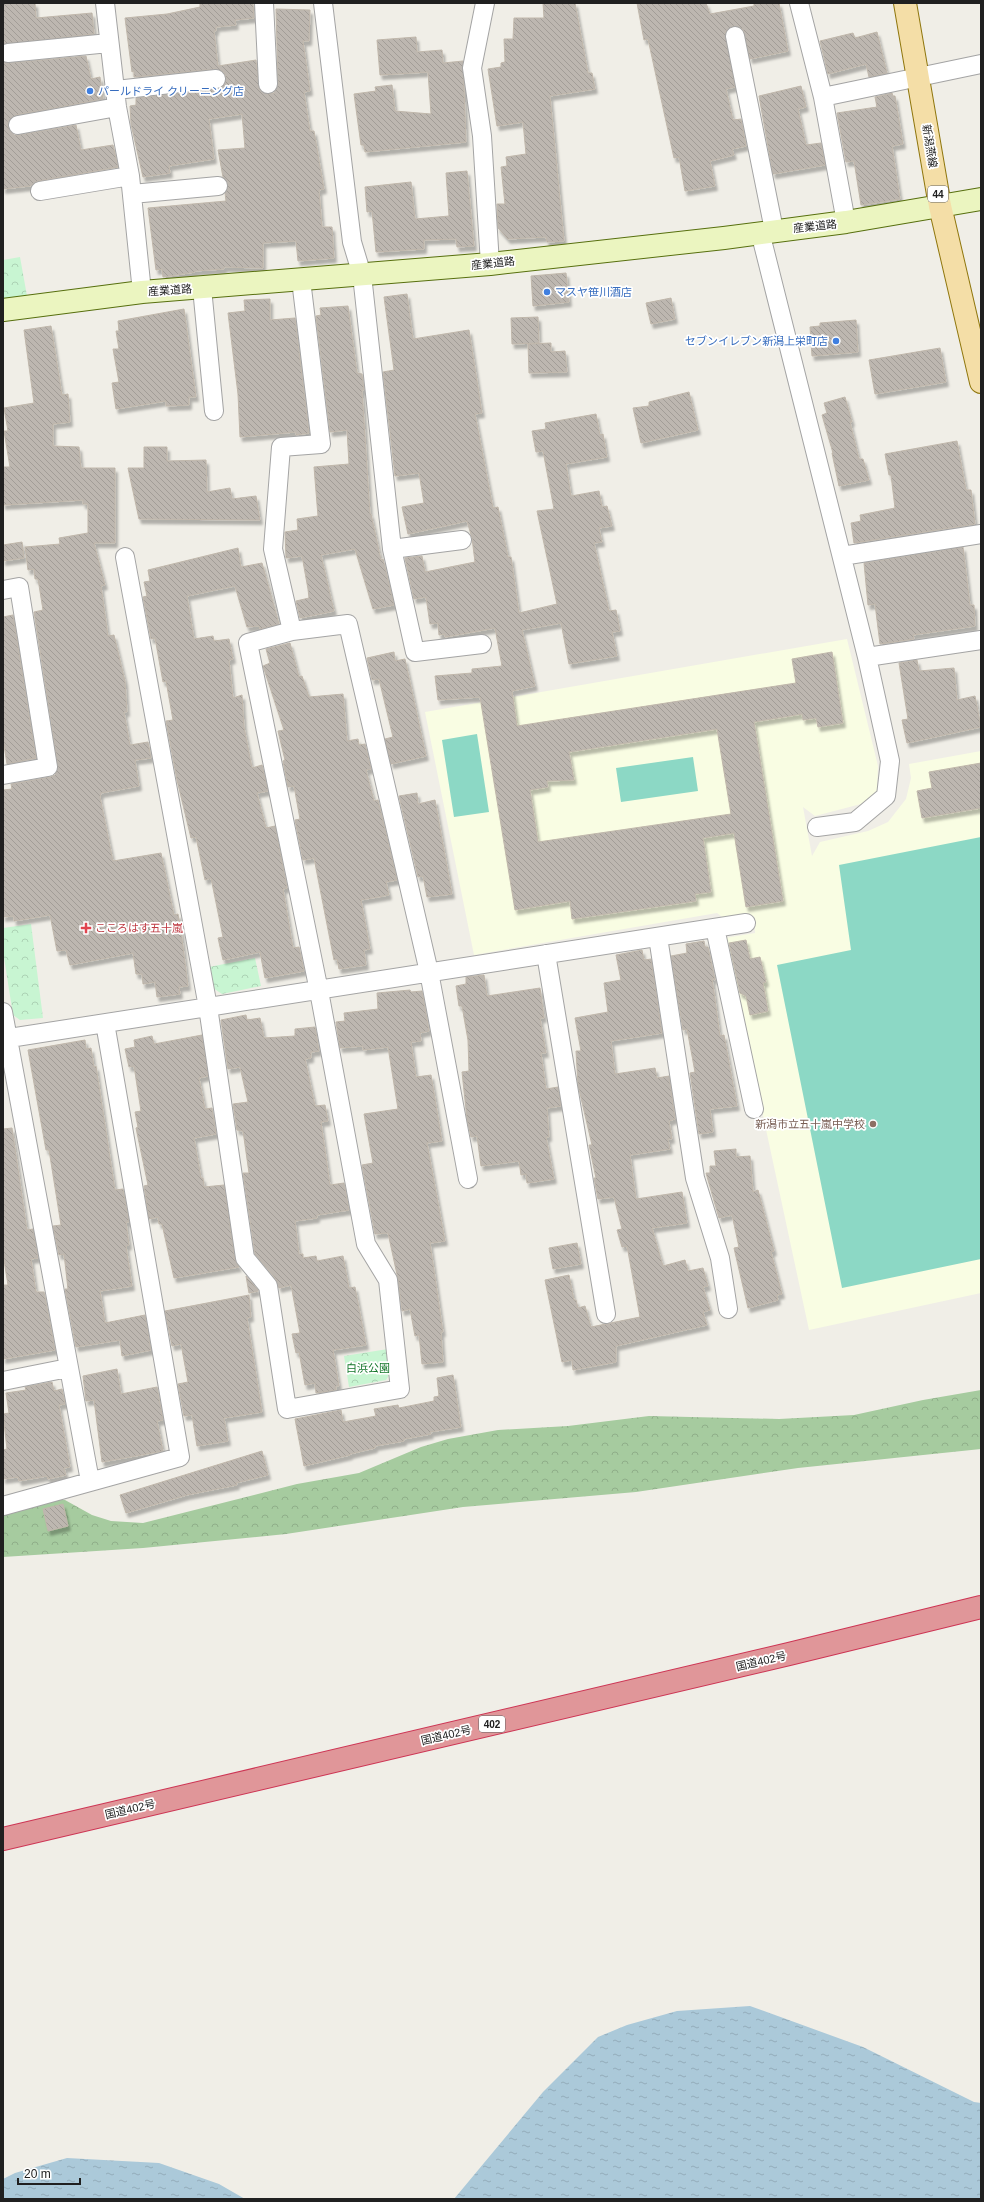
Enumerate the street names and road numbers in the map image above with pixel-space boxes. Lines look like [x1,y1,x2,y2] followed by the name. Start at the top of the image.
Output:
[921,123,939,169] street label: 新潟燕線
[928,186,948,202] road number: 44
[792,218,838,234] street label: 産業道路
[470,255,516,271] street label: 産業道路
[148,282,192,298] street label: 産業道路
[735,1649,787,1673] street label: 国道402号
[479,1716,505,1732] road number: 402
[420,1723,472,1747] street label: 国道402号
[104,1797,156,1821] street label: 国道402号

